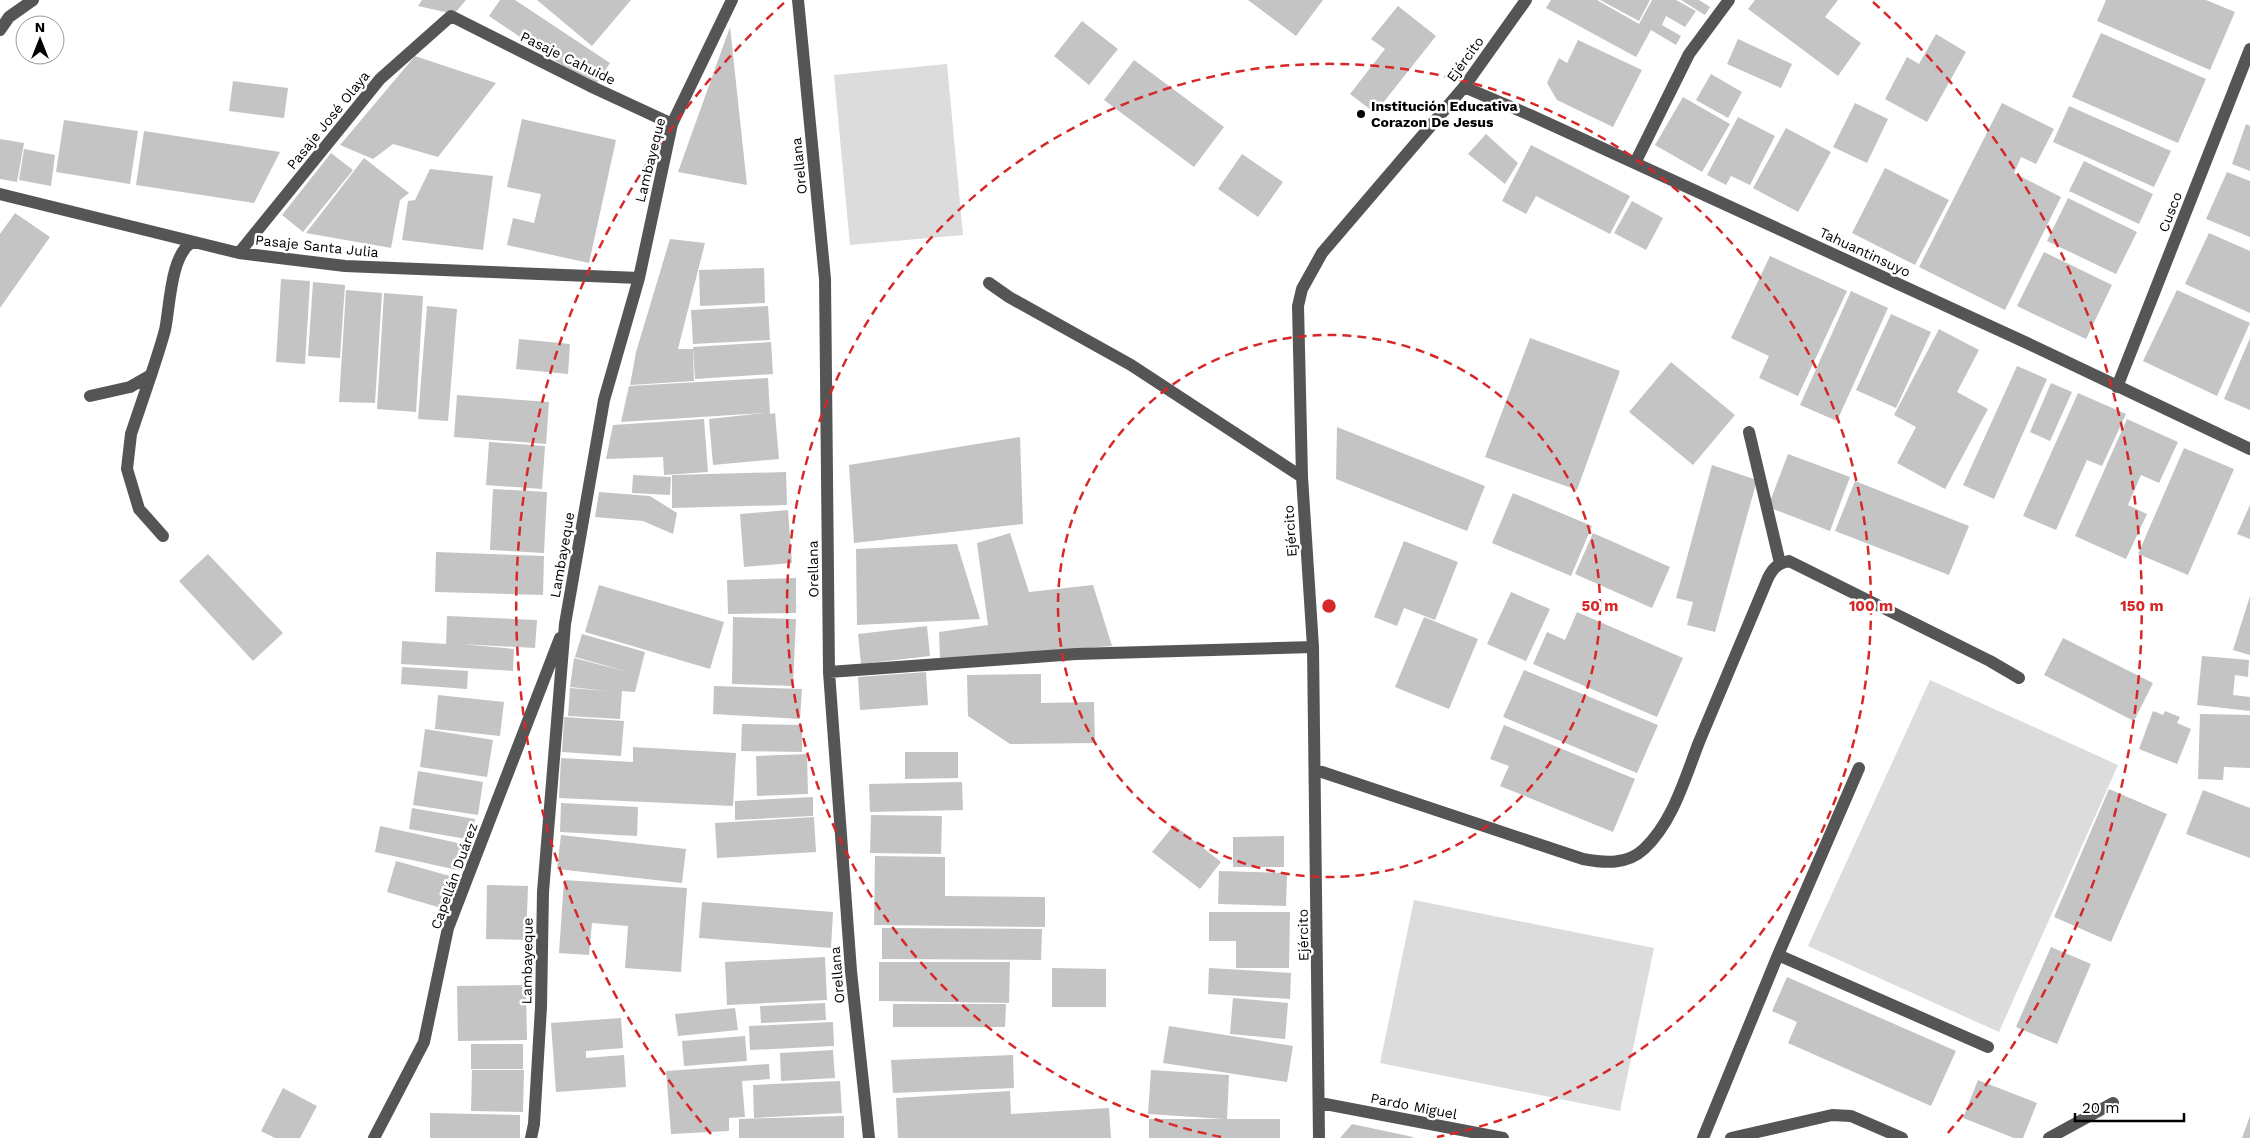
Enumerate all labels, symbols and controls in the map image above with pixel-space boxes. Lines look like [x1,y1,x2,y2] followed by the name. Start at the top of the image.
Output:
[15,15,65,65] north arrow
[35,19,45,35] text: N
[518,28,618,88] street label: Pasaje Cahuide
[1443,33,1487,85] street label: Ejército
[283,68,373,172] street label: Pasaje José Olaya
[1371,98,1518,130] place label: Institución Educativa Corazon De Jesus
[1355,108,1367,120] marker: Institución Educativa Corazon De Jesus
[632,116,668,204] street label: Lambayeque
[788,137,810,195] street label: Orellana
[2155,190,2185,234] street label: Cusco
[1817,224,1913,280] street label: Tahuantinsuyo
[255,232,380,260] street label: Pasaje Santa Julia
[1280,504,1300,558] street label: Ejército
[547,511,577,599] street label: Lambayeque
[805,540,821,598] street label: Orellana
[1320,597,1338,615] centre of rings
[1582,597,1618,615] text: 50 m
[1849,597,1893,615] text: 100 m
[2120,597,2164,615] text: 150 m
[427,821,481,931] street label: Capellán Duárez
[1295,909,1311,961] street label: Ejército
[518,917,536,1005] street label: Lambayeque
[827,946,847,1004] street label: Orellana
[1369,1090,1459,1122] street label: Pardo Miguel
[2075,1090,2184,1122] scale bar
[2082,1099,2120,1117] text: 20 m

